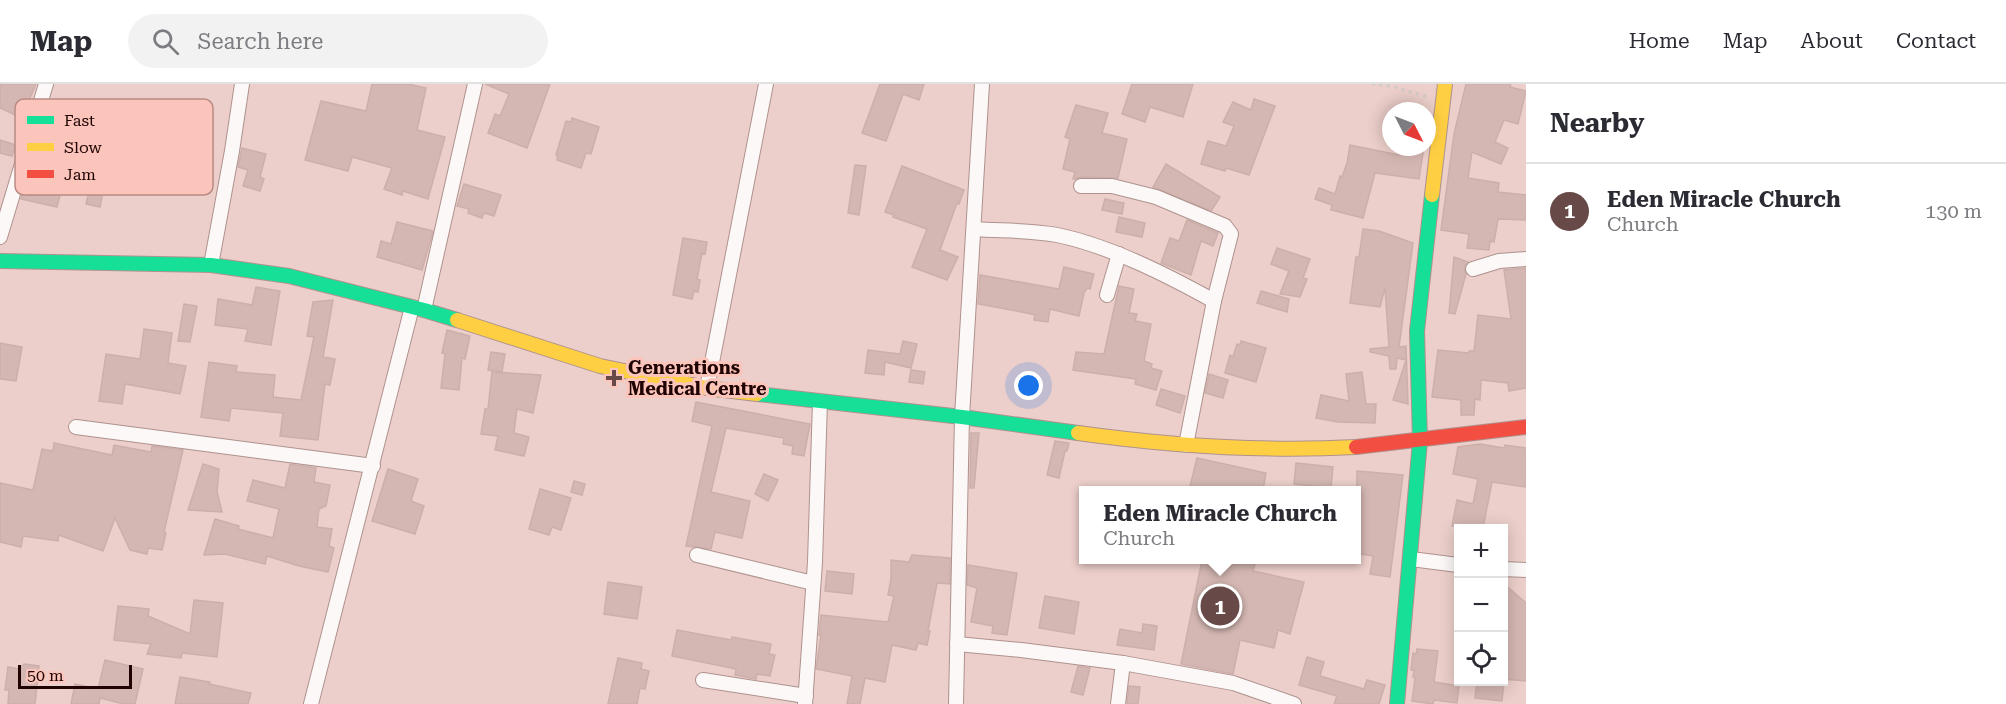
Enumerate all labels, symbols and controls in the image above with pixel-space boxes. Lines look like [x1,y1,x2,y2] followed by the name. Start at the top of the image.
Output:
[128,14,548,68] search box
[30,25,92,58] text: Map
[149,25,182,58] icon: search
[197,29,323,54] text: Search here
[1629,29,1690,53] text: Home
[1723,29,1768,53] text: Map
[1801,29,1863,53] text: About
[1896,29,1976,53] text: Contact
[15,99,213,195] legend
[1382,102,1436,156] north arrow
[1550,108,1644,138] text: Nearby
[64,111,95,130] text: Fast
[64,138,102,157] text: Slow
[64,165,96,184] text: Jam
[1607,187,1841,212] text: Eden Miracle Church
[1564,199,1575,223] text: 1
[1925,199,1982,223] text: 130 m
[1607,212,1679,236] text: Church
[628,357,767,399] place label: Generations Medical Centre
[605,369,623,387] marker: Generations Medical Centre
[1014,371,1043,400] your location
[1079,486,1361,564] popup
[1103,501,1337,526] text: Eden Miracle Church
[1454,524,1508,686] map controls
[1454,524,1508,578] button: +
[1103,526,1175,550] text: Church
[1454,578,1508,632] button: −
[1200,584,1240,628] pin: 1
[1454,632,1508,686] button: locate
[18,662,132,690] scale bar
[27,666,64,685] text: 50 m

